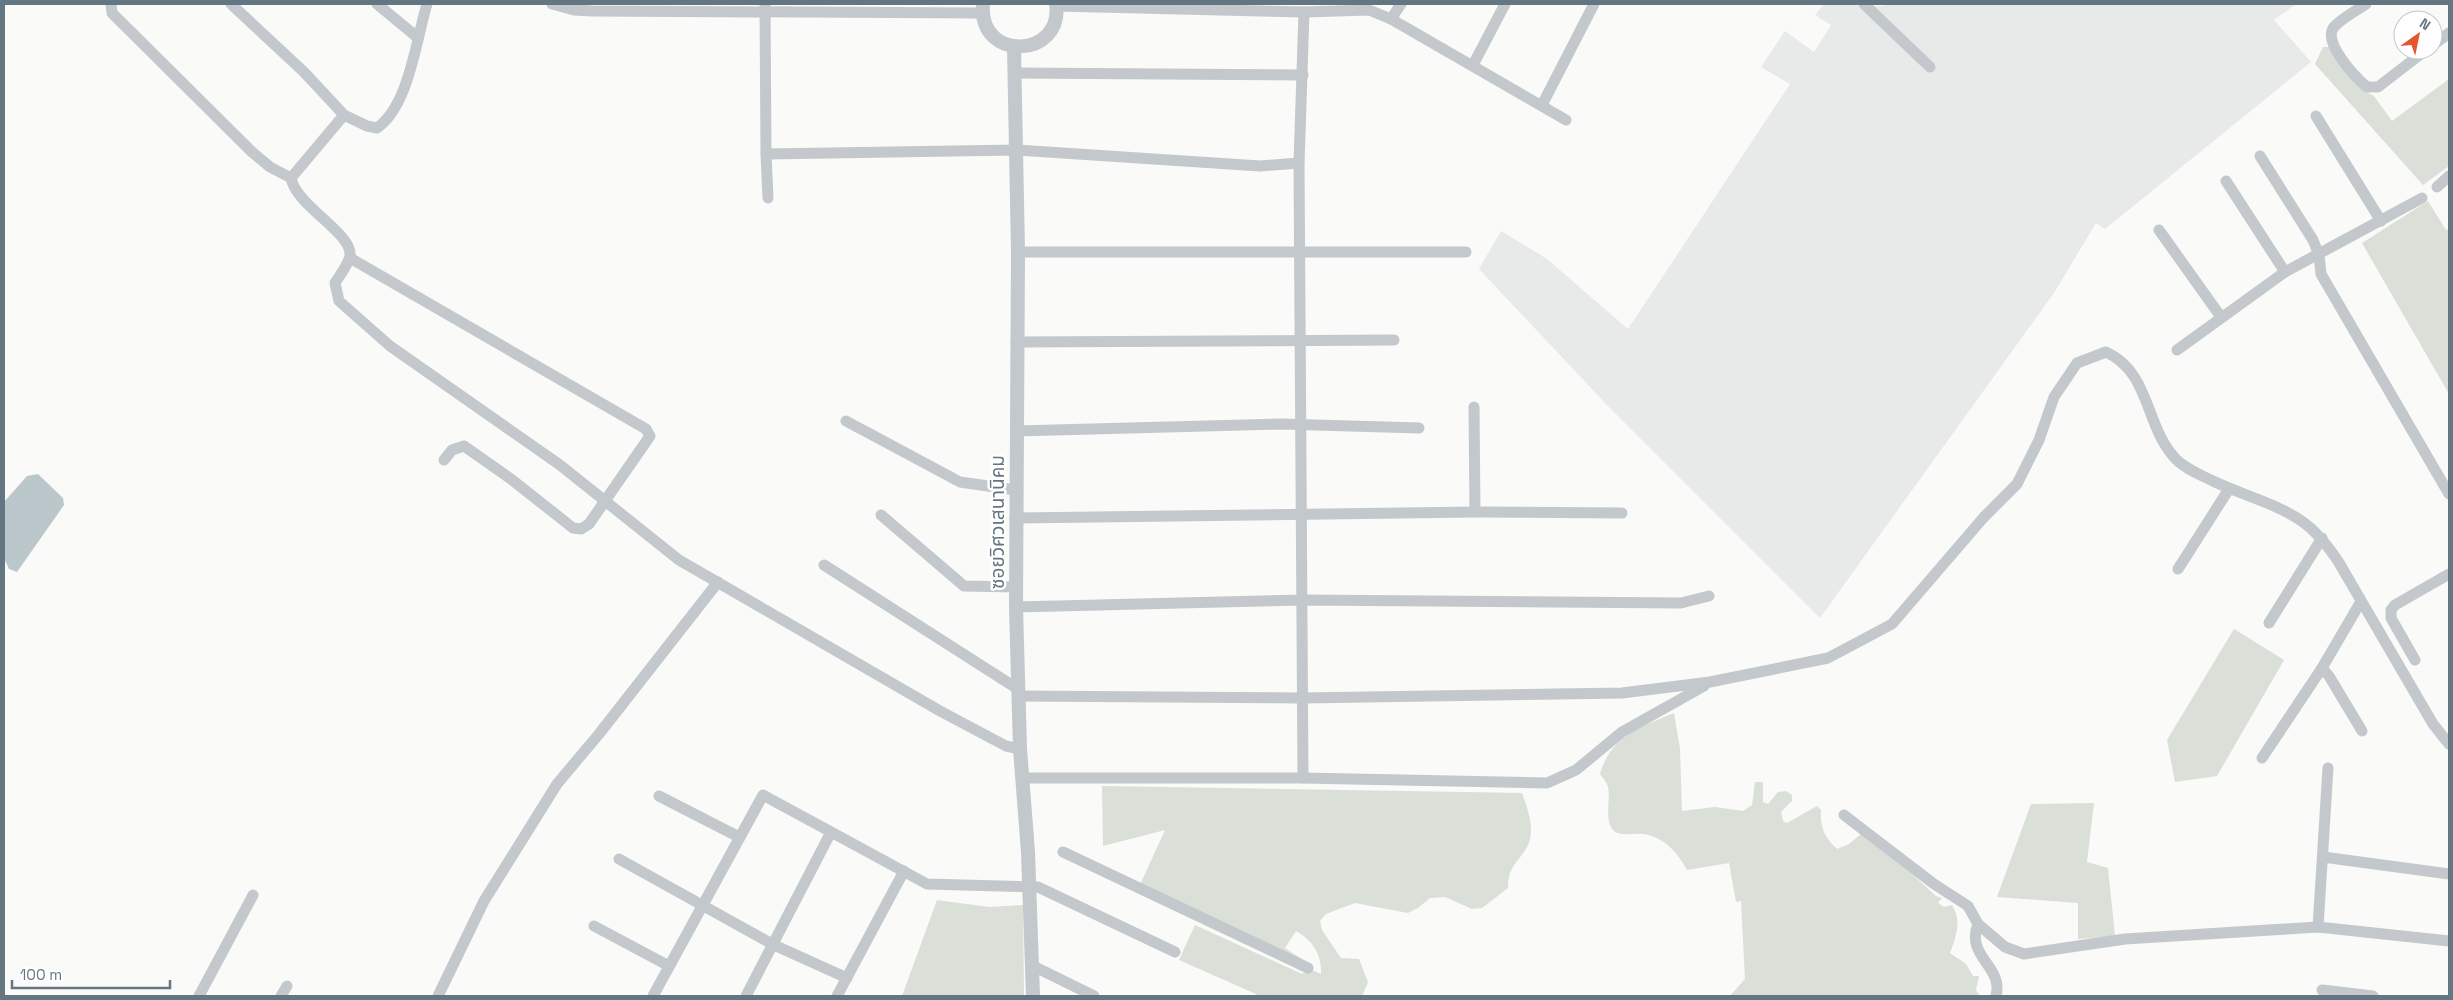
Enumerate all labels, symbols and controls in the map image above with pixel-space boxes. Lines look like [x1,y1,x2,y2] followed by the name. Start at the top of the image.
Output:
[2393,10,2443,60] north arrow
[2416,14,2434,34] text: N
[985,455,1010,589] street label: ซอยวิศวเสนานิคม
[12,958,170,990] scale bar
[20,965,62,984] text: 100 m

